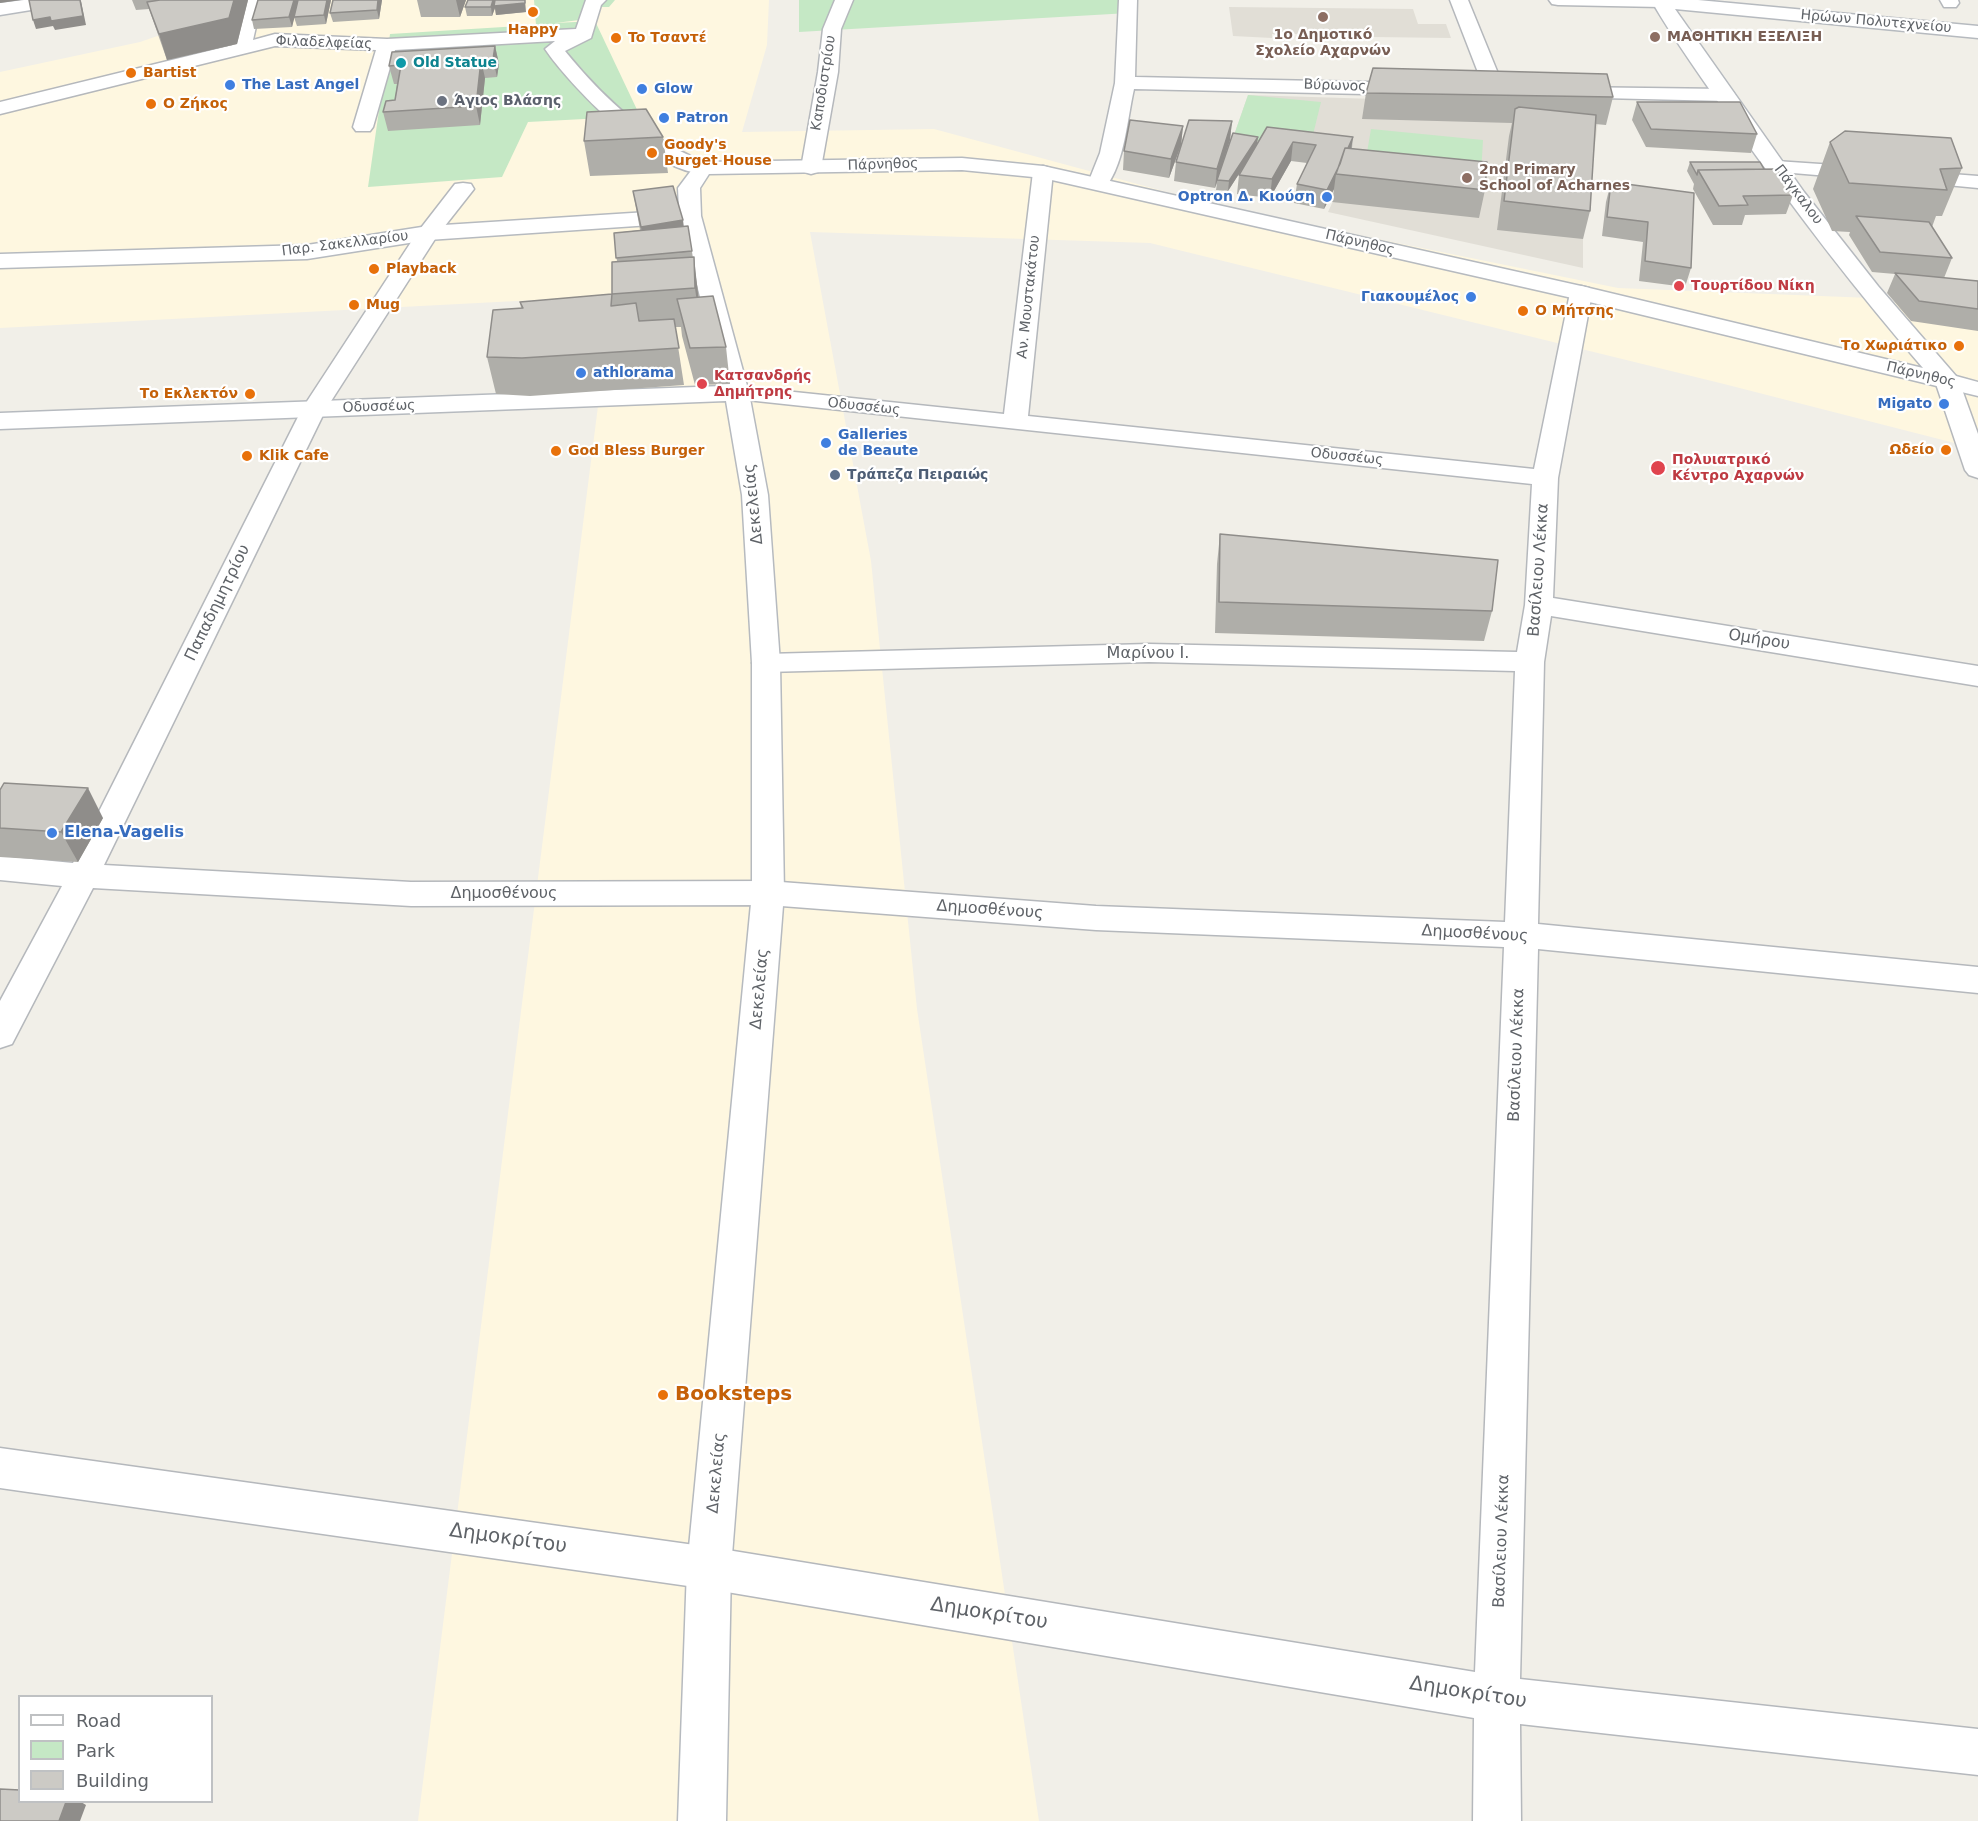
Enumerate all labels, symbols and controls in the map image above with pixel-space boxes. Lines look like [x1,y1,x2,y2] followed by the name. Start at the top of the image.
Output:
[526,5,540,19] marker: Happy
[1800,7,1952,37] street label: Ηρώων Πολυτεχνείου
[1316,10,1330,24] marker: 1ο Δημοτικό Σχολείο Αχαρνών
[508,22,558,38] place label: Happy
[1255,27,1391,60] place label: 1ο Δημοτικό Σχολείο Αχαρνών
[1667,29,1822,45] place label: ΜΑΘΗΤΙΚΗ ΕΞΕΛΙΞΗ
[628,30,707,46] place label: To Τσαντέ
[1648,30,1662,44] marker: ΜΑΘΗΤΙΚΗ ΕΞΕΛΙΞΗ
[609,31,623,45] marker: To Τσαντέ
[275,33,373,53] street label: Φιλαδελφείας
[808,34,840,132] street label: Καποδιστρίου
[413,55,497,71] place label: Old Statue
[394,56,408,70] marker: Old Statue
[143,65,197,81] place label: Bartist
[124,66,138,80] marker: Bartist
[242,77,359,93] place label: The Last Angel
[1303,77,1367,95] street label: Βύρωνος
[223,78,237,92] marker: The Last Angel
[654,81,693,97] place label: Glow
[635,82,649,96] marker: Glow
[454,93,561,109] place label: Άγιος Βλάσης
[435,94,449,108] marker: Άγιος Βλάσης
[163,96,228,112] place label: Ο Ζήκος
[144,97,158,111] marker: Ο Ζήκος
[676,110,729,126] place label: Patron
[657,111,671,125] marker: Patron
[664,137,772,170] place label: Goody's Burget House
[645,146,659,160] marker: Goody's Burget House
[847,155,919,175] street label: Πάρνηθος
[1479,162,1630,194] place label: 2nd Primary School of Acharnes
[1770,162,1826,228] street label: Πάγκαλου
[1460,171,1474,185] marker: 2nd Primary School of Acharnes
[1178,189,1315,205] place label: Optron Δ. Κιούση
[1320,190,1334,204] marker: Optron Δ. Κιούση
[1324,227,1396,259] street label: Πάρνηθος
[281,228,409,260] street label: Παρ. Σακελλαρίου
[1014,234,1044,360] street label: Αν. Μουστακάτου
[386,261,456,277] place label: Playback
[367,262,381,276] marker: Playback
[1691,278,1815,294] place label: Τουρτίδου Νίκη
[1672,279,1686,293] marker: Τουρτίδου Νίκη
[1361,289,1459,305] place label: Γιακουμέλος
[1464,290,1478,304] marker: Γιακουμέλος
[366,297,400,313] place label: Mug
[347,298,361,312] marker: Mug
[1535,303,1614,319] place label: Ο Μήτσης
[1516,304,1530,318] marker: Ο Μήτσης
[1841,338,1947,354] place label: Το Χωριάτικο
[1952,339,1966,353] marker: Το Χωριάτικο
[1885,359,1957,391] street label: Πάρνηθος
[593,365,674,381] place label: athlorama
[574,366,588,380] marker: athlorama
[714,368,811,400] place label: Κατσανδρής Δημήτρης
[695,377,709,391] marker: Κατσανδρής Δημήτρης
[140,386,238,402] place label: Το Εκλεκτόν
[243,387,257,401] marker: Το Εκλεκτόν
[827,395,901,419] street label: Οδυσσέως
[1877,396,1932,412] place label: Migato
[342,397,416,417] street label: Οδυσσέως
[1937,397,1951,411] marker: Migato
[838,427,918,460] place label: Galleries de Beaute
[819,436,833,450] marker: Galleries de Beaute
[1890,442,1934,458] place label: Ωδείο
[568,443,704,459] place label: God Bless Burger
[1939,443,1953,457] marker: Ωδείο
[549,444,563,458] marker: God Bless Burger
[1310,445,1384,469] street label: Οδυσσέως
[259,448,329,464] place label: Klik Cafe
[240,449,254,463] marker: Klik Cafe
[1672,452,1804,484] place label: Πολυιατρικό Κέντρο Αχαρνών
[1649,459,1667,477] marker: Πολυιατρικό Κέντρο Αχαρνών
[740,463,768,545] street label: Δεκελείας
[847,467,988,483] place label: Τράπεζα Πειραιώς
[828,468,842,482] marker: Τράπεζα Πειραιώς
[1525,503,1553,637] street label: Βασίλειου Λέκκα
[181,542,255,664] street label: Παπαδημητρίου
[1727,626,1791,654] street label: Ομήρου
[1107,644,1189,664] street label: Μαρίνου Ι.
[64,823,184,843] place label: Elena-Vagelis
[45,826,59,840] marker: Elena-Vagelis
[450,884,558,904] street label: Δημοσθένους
[936,897,1044,923] street label: Δημοσθένους
[1421,922,1529,946] street label: Δημοσθένους
[747,948,773,1030] street label: Δεκελείας
[1505,988,1529,1122] street label: Βασίλειου Λέκκα
[675,1383,792,1407] place label: Booksteps
[656,1388,670,1402] marker: Booksteps
[704,1432,730,1514] street label: Δεκελείας
[1490,1474,1514,1608] street label: Βασίλειου Λέκκα
[448,1519,568,1559] street label: Δημοκρίτου
[929,1593,1049,1635] street label: Δημοκρίτου
[1408,1672,1528,1714] street label: Δημοκρίτου
[18,1695,213,1803] legend
[76,1710,121,1731] text: Road
[76,1740,115,1761] text: Park
[76,1770,149,1791] text: Building

